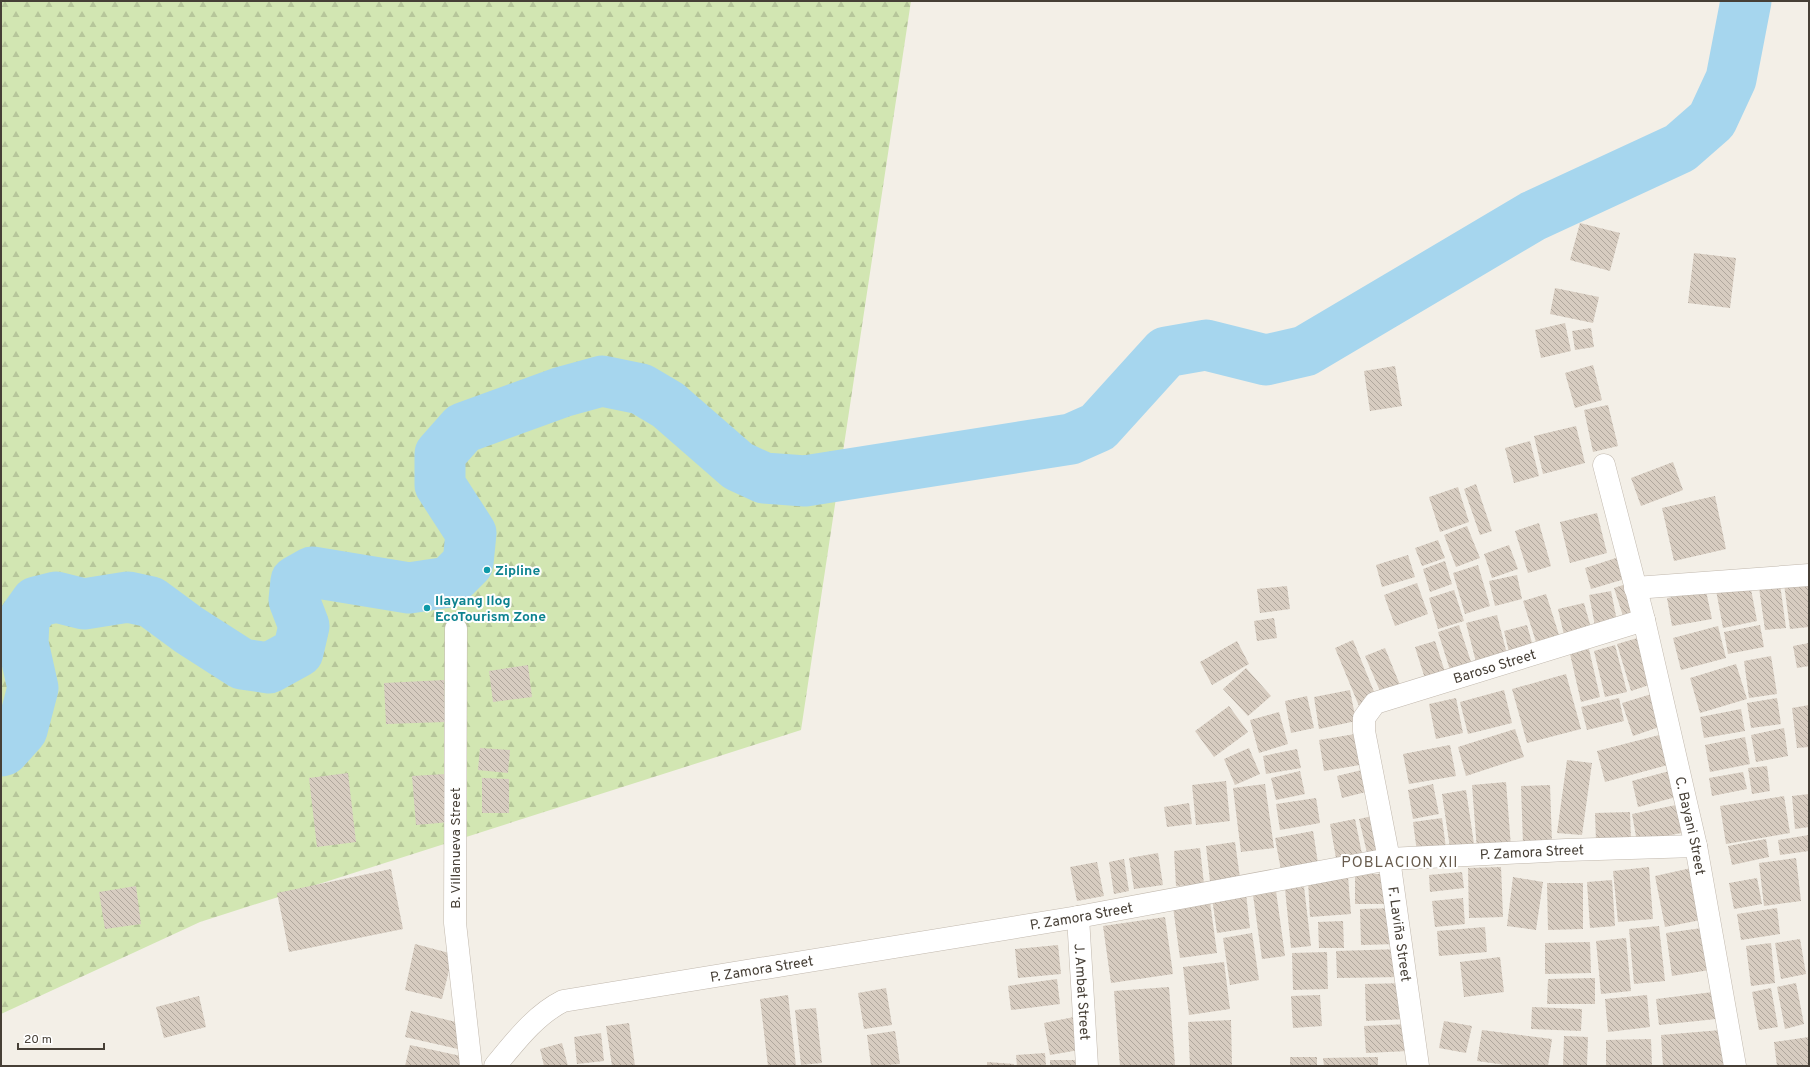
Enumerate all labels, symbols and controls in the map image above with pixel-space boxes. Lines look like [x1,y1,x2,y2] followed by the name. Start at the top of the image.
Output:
[495,563,540,580] place label: Zipline
[482,565,492,575] marker: Zipline
[435,593,546,626] place label: Ilayang Ilog EcoTourism Zone
[422,603,432,613] marker: Ilayang Ilog EcoTourism Zone
[1451,647,1538,688] street label: Baroso Street
[1670,775,1708,876] street label: C. Bayani Street
[448,787,465,909] street label: B. Villanueva Street
[1479,842,1584,864] street label: P. Zamora Street
[1341,854,1459,873] district label: POBLACION XII
[1383,885,1414,983] street label: F. Laviña Street
[1029,900,1135,935] street label: P. Zamora Street
[1070,943,1092,1041] street label: J. Ambat Street
[709,953,815,987] street label: P. Zamora Street
[18,1025,104,1051] scale bar
[24,1032,52,1048] text: 20 m

